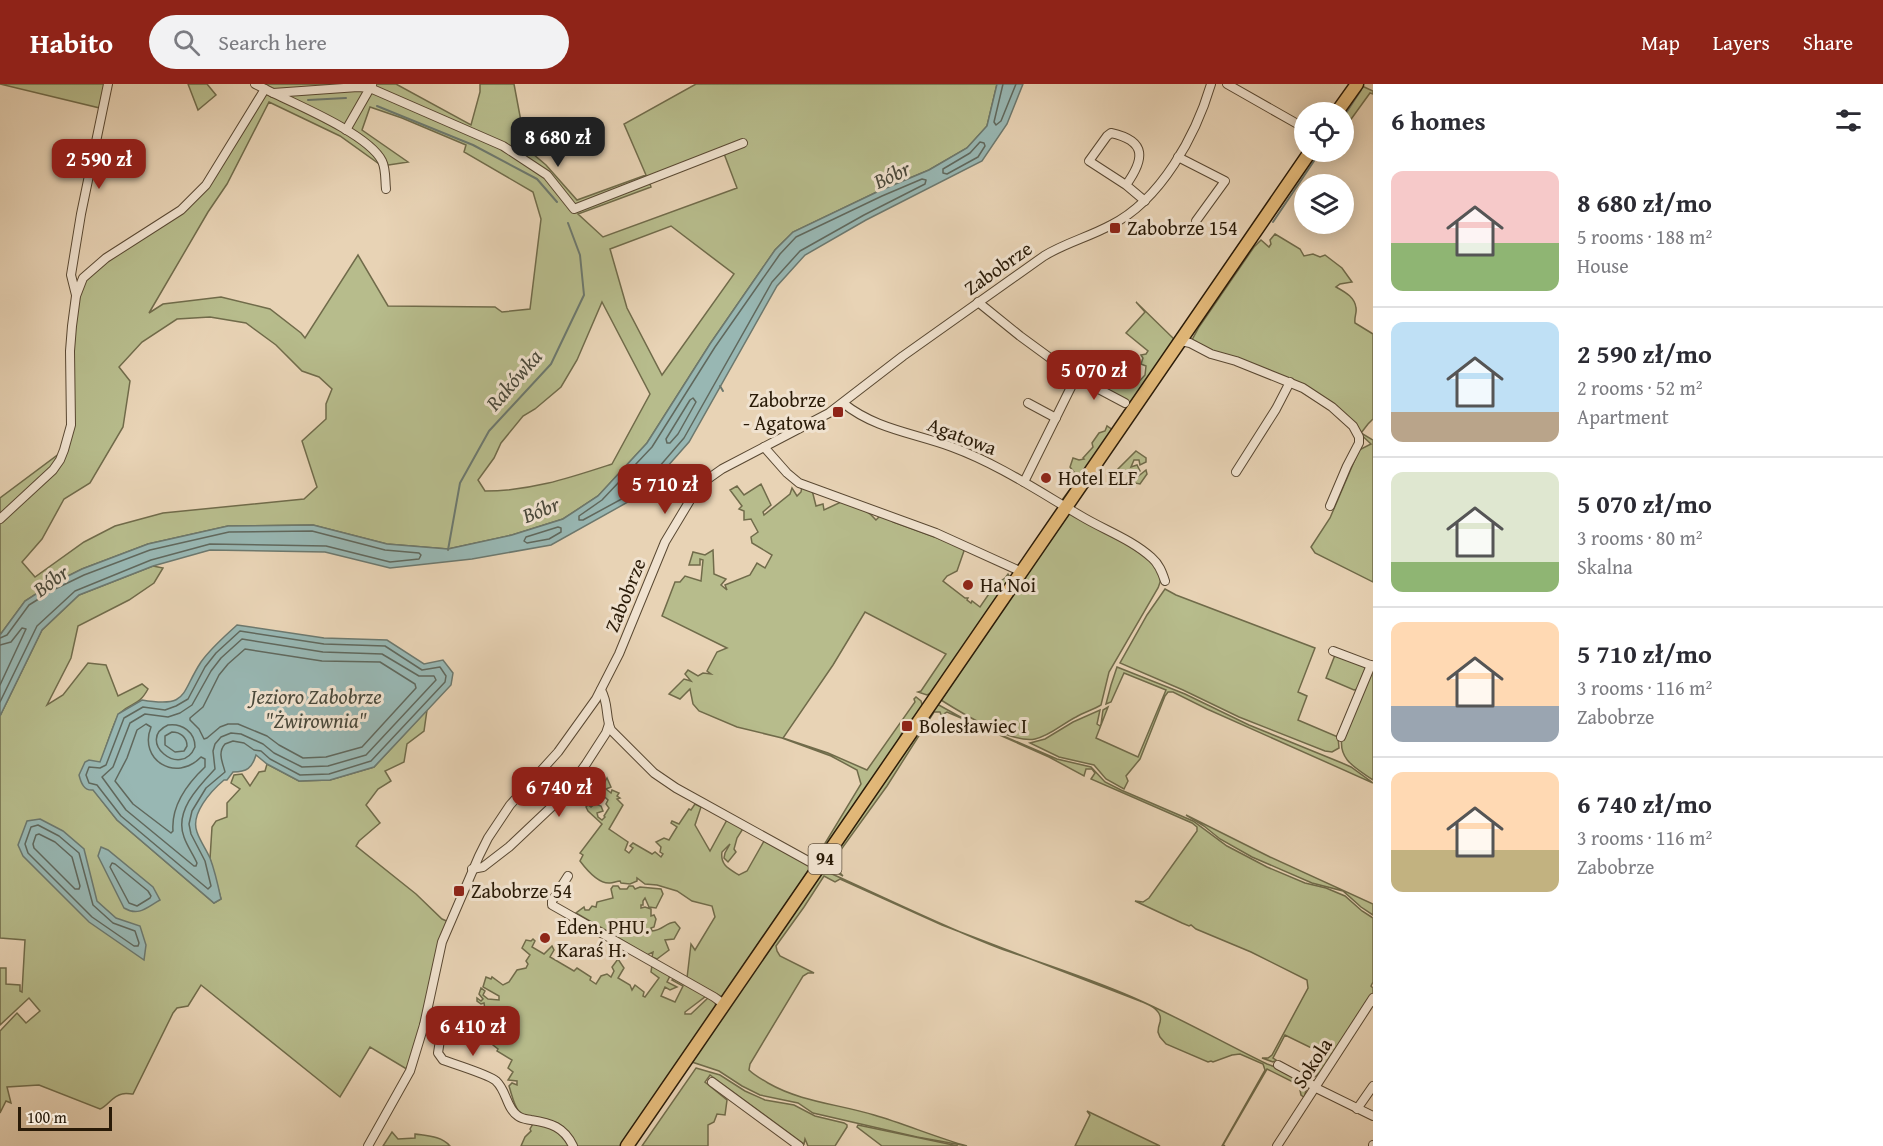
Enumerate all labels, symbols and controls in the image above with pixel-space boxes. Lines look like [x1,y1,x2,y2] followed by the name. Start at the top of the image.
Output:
[149,15,569,69] search box
[30,22,113,63] text: Habito
[170,26,203,59] icon: search
[218,26,327,58] text: Search here
[1641,27,1680,58] text: Map
[1713,27,1770,58] text: Layers
[1803,27,1853,58] text: Share
[1391,101,1486,140] text: 6 homes
[1294,102,1354,234] map controls
[1294,102,1354,162] button: locate
[1832,104,1865,137] icon: filters
[496,117,620,168] pin: 8 680 zł
[525,122,591,151] text: 8 680 zł
[37,139,161,190] pin: 2 590 zł
[66,144,132,173] text: 2 590 zł
[867,152,916,197] water label: Bóbr
[1294,174,1354,234] button: layers
[1577,183,1712,222] text: 8 680 zł/mo
[1439,195,1511,267] icon: home
[1127,213,1238,242] place label: Zabobrze 154
[1108,221,1122,235] marker: Zabobrze 154
[1577,222,1712,251] text: 5 rooms · 188 m²
[958,234,1038,302] street label: Zabobrze
[1577,251,1629,280] text: House
[1577,334,1712,373] text: 2 590 zł/mo
[478,342,549,418] water label: Rakówka
[1439,346,1511,418] icon: home
[1032,350,1156,401] pin: 5 070 zł
[1061,355,1127,384] text: 5 070 zł
[1577,373,1703,402] text: 2 rooms · 52 m²
[743,385,827,437] place label: Zabobrze - Agatowa
[1577,402,1669,431] text: Apartment
[831,405,845,419] marker: Zabobrze - Agatowa
[923,409,1001,462] street label: Agatowa
[1058,463,1138,492] place label: Hotel ELF
[603,464,727,515] pin: 5 710 zł
[632,469,698,498] text: 5 710 zł
[1039,471,1053,485] marker: Hotel ELF
[1577,484,1712,523] text: 5 070 zł/mo
[517,488,565,531] water label: Bóbr
[1439,496,1511,568] icon: home
[1577,523,1703,552] text: 3 rooms · 80 m²
[1577,552,1633,581] text: Skalna
[597,554,652,636] street label: Zabobrze
[26,556,76,605] water label: Bóbr
[980,570,1036,599] place label: Ha Noi
[961,578,975,592] marker: Ha Noi
[1577,634,1712,673] text: 5 710 zł/mo
[1439,646,1511,718] icon: home
[1577,673,1712,702] text: 3 rooms · 116 m²
[247,681,382,736] water label: Jezioro Zabobrze "Żwirownia"
[1577,702,1654,731] text: Zabobrze
[919,711,1027,740] place label: Bolesławiec I
[900,719,914,733] marker: Bolesławiec I
[497,767,621,818] pin: 6 740 zł
[526,772,592,801] text: 6 740 zł
[1577,784,1712,823] text: 6 740 zł/mo
[1439,796,1511,868] icon: home
[1577,823,1712,852] text: 3 rooms · 116 m²
[808,844,842,874] road number: 94
[1577,852,1654,881] text: Zabobrze
[471,876,572,905] place label: Zabobrze 54
[452,884,466,898] marker: Zabobrze 54
[557,912,650,964] place label: Eden. PHU. Karaś H.
[538,931,552,945] marker: Eden. PHU. Karaś H.
[411,1006,535,1057] pin: 6 410 zł
[440,1011,506,1040] text: 6 410 zł
[1284,1031,1339,1094] street label: Sokola
[18,1104,112,1132] scale bar
[27,1105,67,1129] text: 100 m

